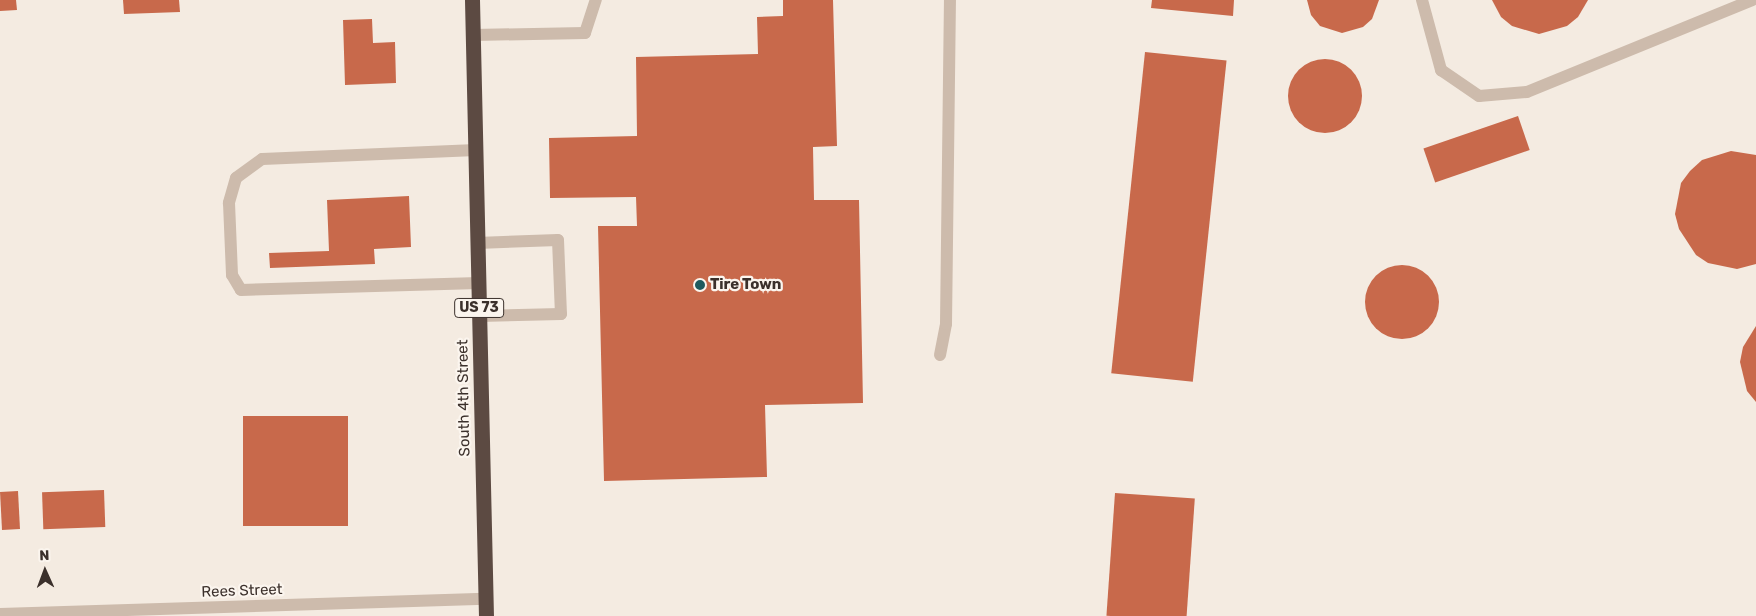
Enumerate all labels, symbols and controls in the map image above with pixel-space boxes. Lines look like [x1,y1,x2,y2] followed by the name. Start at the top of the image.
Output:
[710,276,782,294] place label: Tire Town
[694,279,706,291] marker: Tire Town
[454,296,504,320] road number: US 73
[454,339,474,457] street label: South 4th Street
[20,546,70,596] north arrow
[39,547,50,564] text: N
[201,581,283,601] street label: Rees Street

